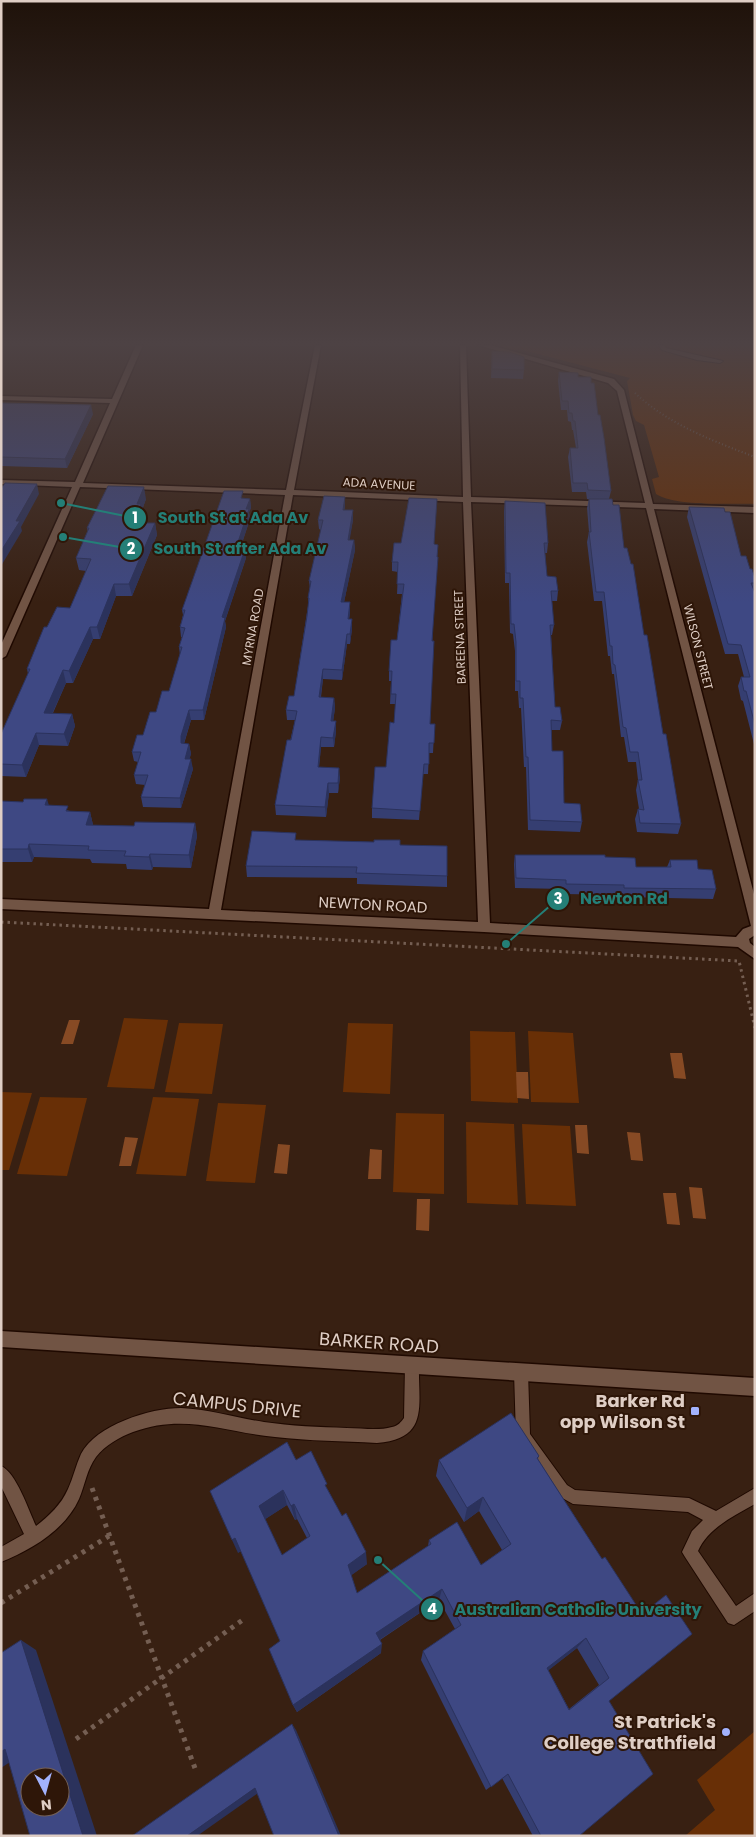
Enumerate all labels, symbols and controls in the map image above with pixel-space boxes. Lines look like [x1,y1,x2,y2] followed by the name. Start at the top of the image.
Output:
[342,473,416,494] street label: ADA AVENUE
[123,502,318,533] callout: South St at Ada Av
[158,506,308,529] text: South St at Ada Av
[132,507,138,528] text: 1
[118,533,336,564] callout: South St after Ada Av
[153,537,327,560] text: South St after Ada Av
[127,538,136,559] text: 2
[237,587,268,667] street label: MYRNA ROAD
[449,589,470,684] street label: BAREENA STREET
[680,602,717,692] street label: WILSON STREET
[545,883,678,914] callout: Newton Rd
[580,887,668,910] text: Newton Rd
[553,888,563,909] text: 3
[318,891,428,918] street label: NEWTON ROAD
[318,1326,440,1359] street label: BARKER ROAD
[172,1385,302,1424] street label: CAMPUS DRIVE
[560,1388,685,1434] place label: Barker Rd opp Wilson St
[689,1405,701,1417] marker: Barker Rd opp Wilson St
[419,1593,711,1624] callout: Australian Catholic University
[427,1598,437,1619] text: 4
[455,1598,702,1621] text: Australian Catholic University
[544,1709,716,1755] place label: St Patrick's College Strathfield
[720,1726,732,1738] marker: St Patrick's College Strathfield
[20,1767,70,1817] north arrow
[40,1794,53,1815] text: N

